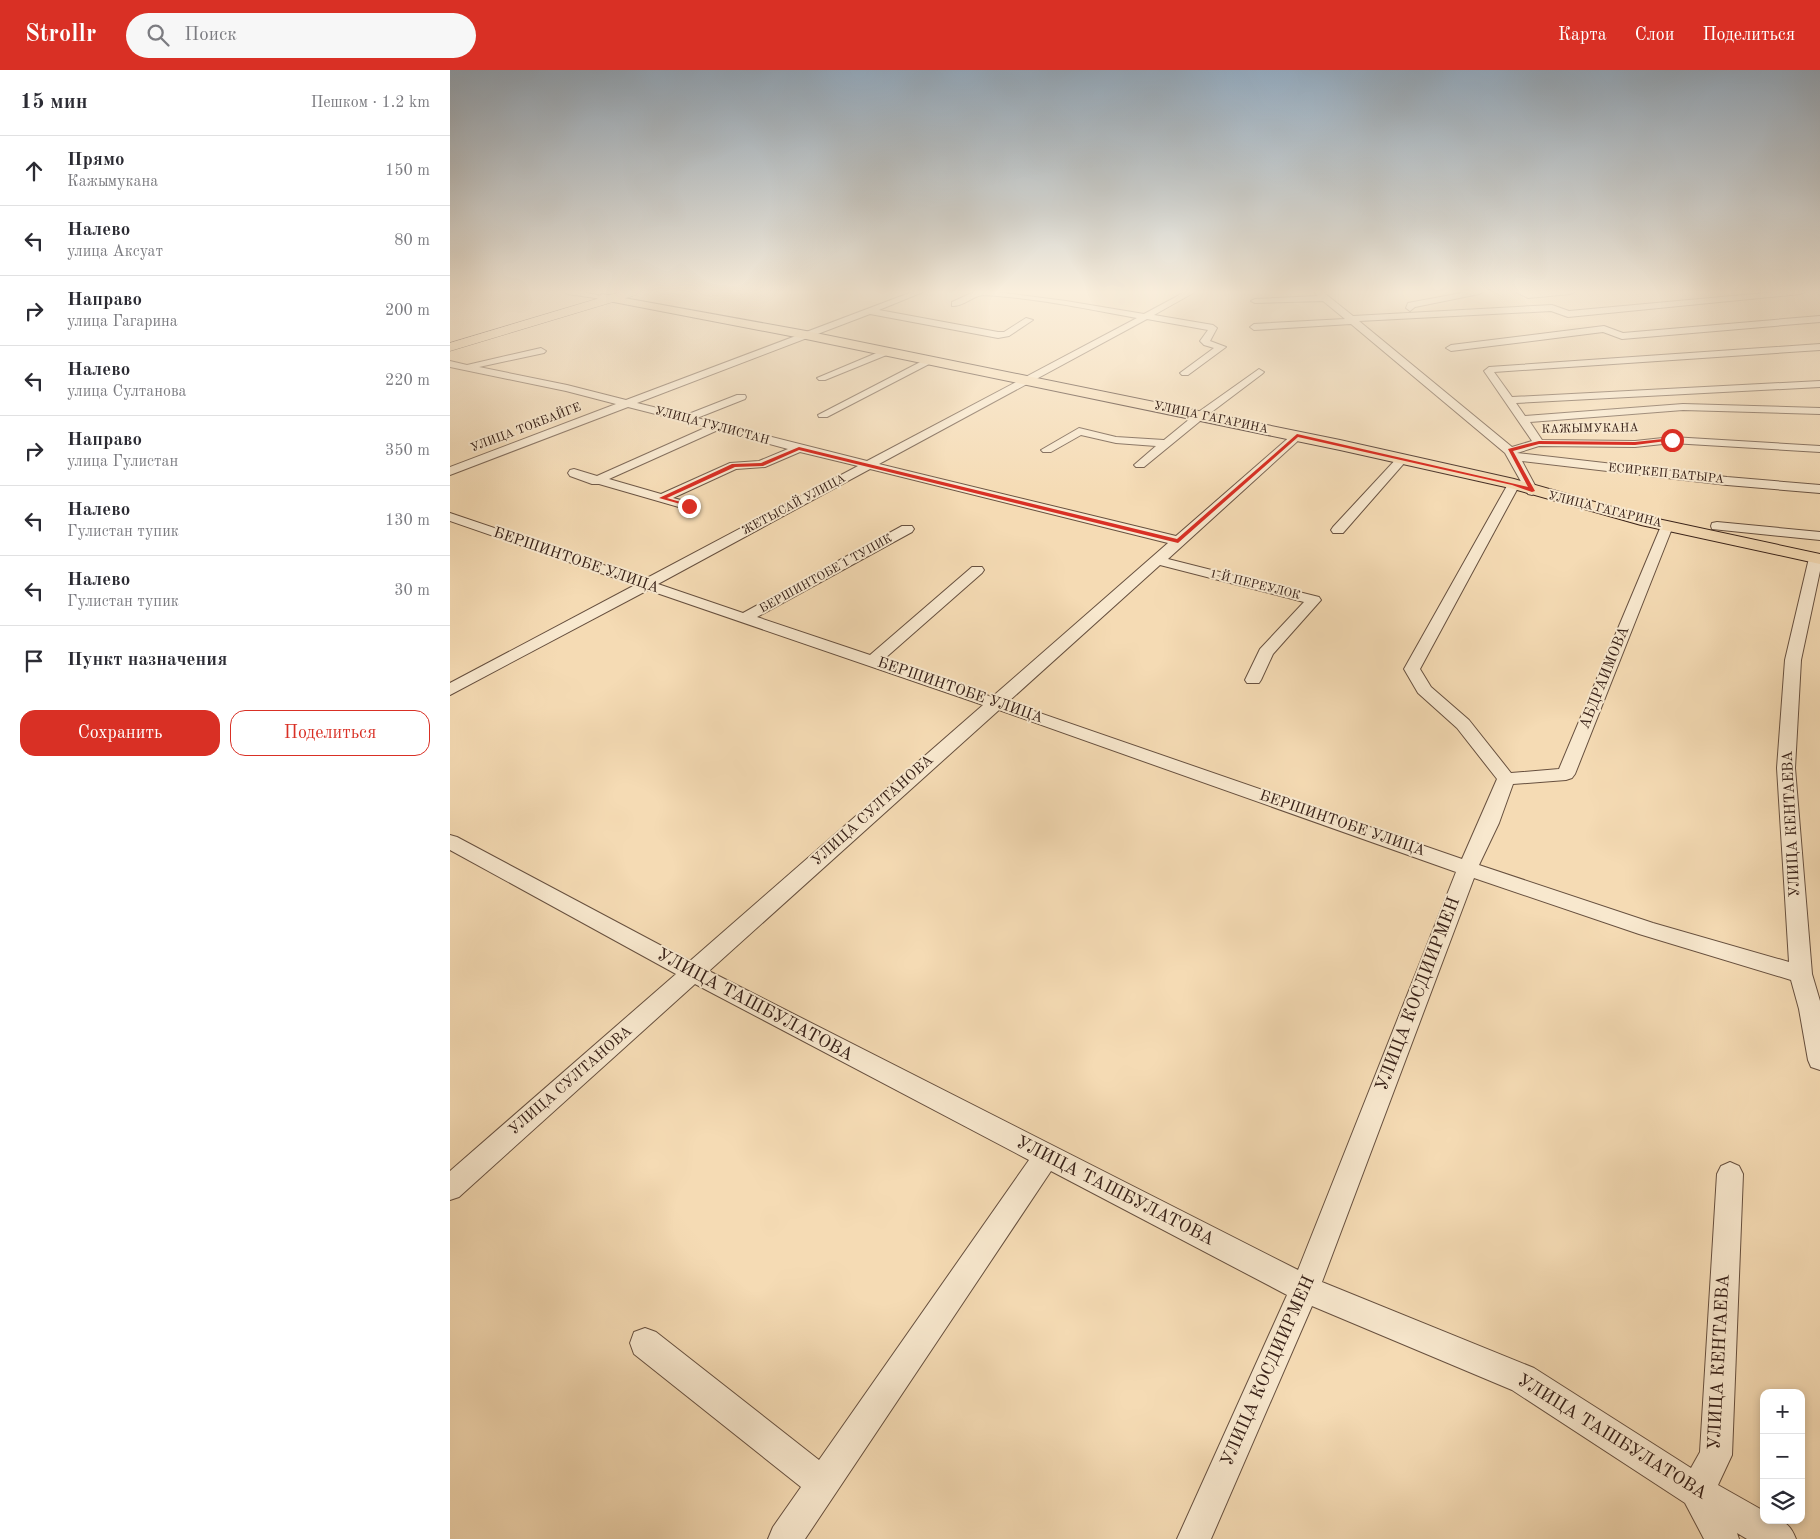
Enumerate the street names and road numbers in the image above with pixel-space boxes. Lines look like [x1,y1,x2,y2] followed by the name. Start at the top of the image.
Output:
[468,399,583,455] street label: УЛИЦА ТОКБАЙГЕ
[1153,400,1269,436] street label: УЛИЦА ГАГАРИНА
[654,405,770,447] street label: УЛИЦА ГУЛИСТАН
[1541,422,1639,436] street label: КАЖЫМУКАНА
[1607,462,1725,486] street label: ЕСИРКЕП БАТЫРА
[739,470,848,537] street label: ЖЕТЫСАЙ УЛИЦА
[1547,490,1663,530] street label: УЛИЦА ГАГАРИНА
[491,526,661,597] street label: БЕРШИНТОБЕ УЛИЦА
[758,532,895,615] street label: БЕРШИНТОБЕ 1 ТУПИК
[1208,565,1302,602] street label: 1-Й ПЕРЕУЛОК
[1578,624,1633,731] street label: АБДРАИМОВА
[875,656,1045,727] street label: БЕРШИНТОБЕ УЛИЦА
[1781,750,1803,898] street label: УЛИЦА КЕНТАЕВА
[809,752,937,869] street label: УЛИЦА СУЛТАНОВА
[1257,789,1427,860] street label: БЕРШИНТОБЕ УЛИЦА
[1373,895,1463,1093] street label: УЛИЦА КОСДИИРМЕН
[654,945,857,1065] street label: УЛИЦА ТАШБУЛАТОВА
[507,1023,636,1138] street label: УЛИЦА СУЛТАНОВА
[1013,1133,1217,1249] street label: УЛИЦА ТАШБУЛАТОВА
[1218,1273,1318,1469] street label: УЛИЦА КОСДИИРМЕН
[1705,1273,1733,1450] street label: УЛИЦА КЕНТАЕВА
[1514,1371,1710,1503] street label: УЛИЦА ТАШБУЛАТОВА

